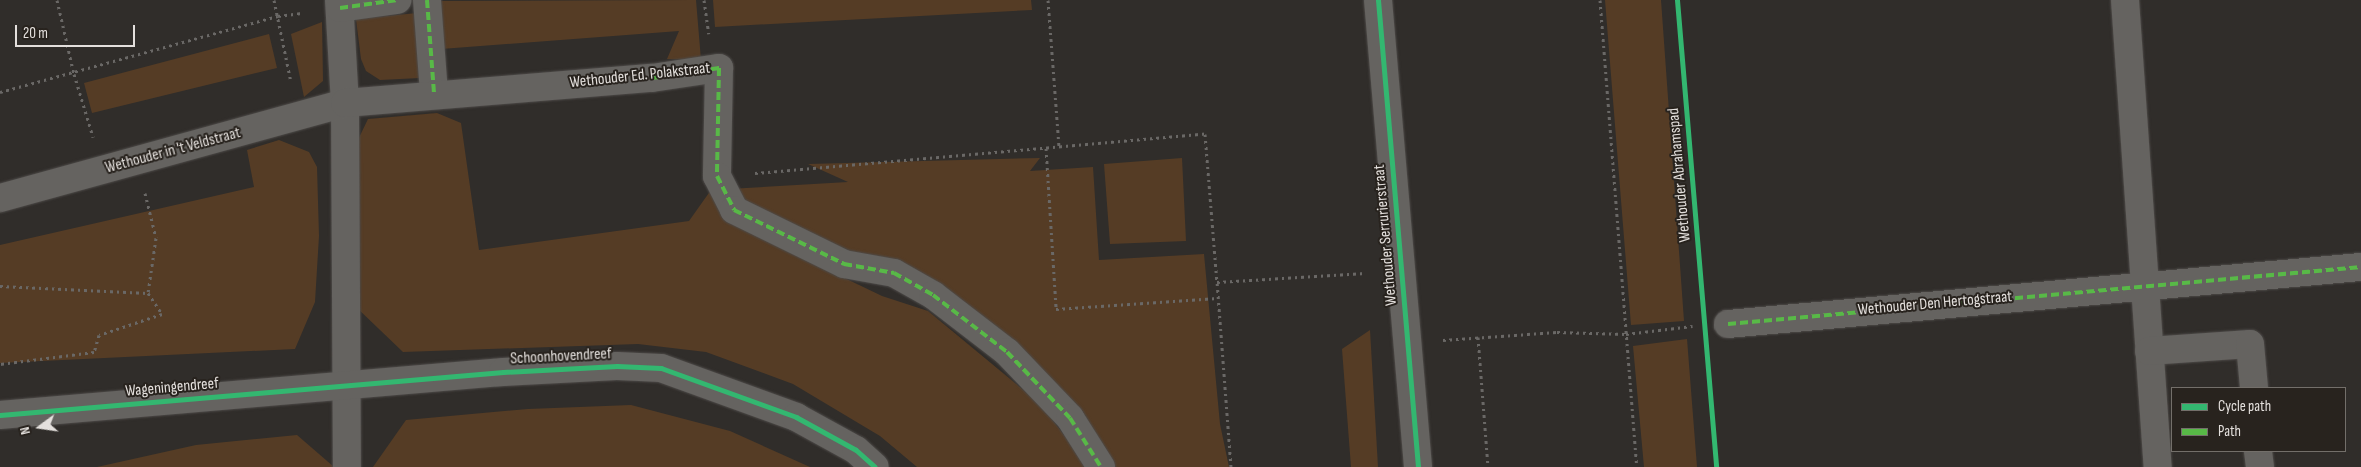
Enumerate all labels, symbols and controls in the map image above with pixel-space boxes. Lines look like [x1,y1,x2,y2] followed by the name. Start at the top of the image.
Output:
[18,15,138,47] scale bar
[23,24,48,43] text: 20 m
[569,59,711,93] street label: Wethouder Ed. Polakstraat
[1665,107,1695,243] street label: Wethouder Abrahamspad
[103,124,243,178] street label: Wethouder in 't Veldstraat
[1370,164,1402,306] street label: Wethouder Serrurierstraat
[1857,288,2013,320] street label: Wethouder Den Hertogstraat
[510,345,612,369] street label: Schoonhovendreef
[125,374,219,402] street label: Wageningendreef
[2171,387,2346,452] legend
[2218,397,2271,416] text: Cycle path
[15,402,65,452] north arrow
[2218,422,2241,441] text: Path
[16,425,34,436] text: N

